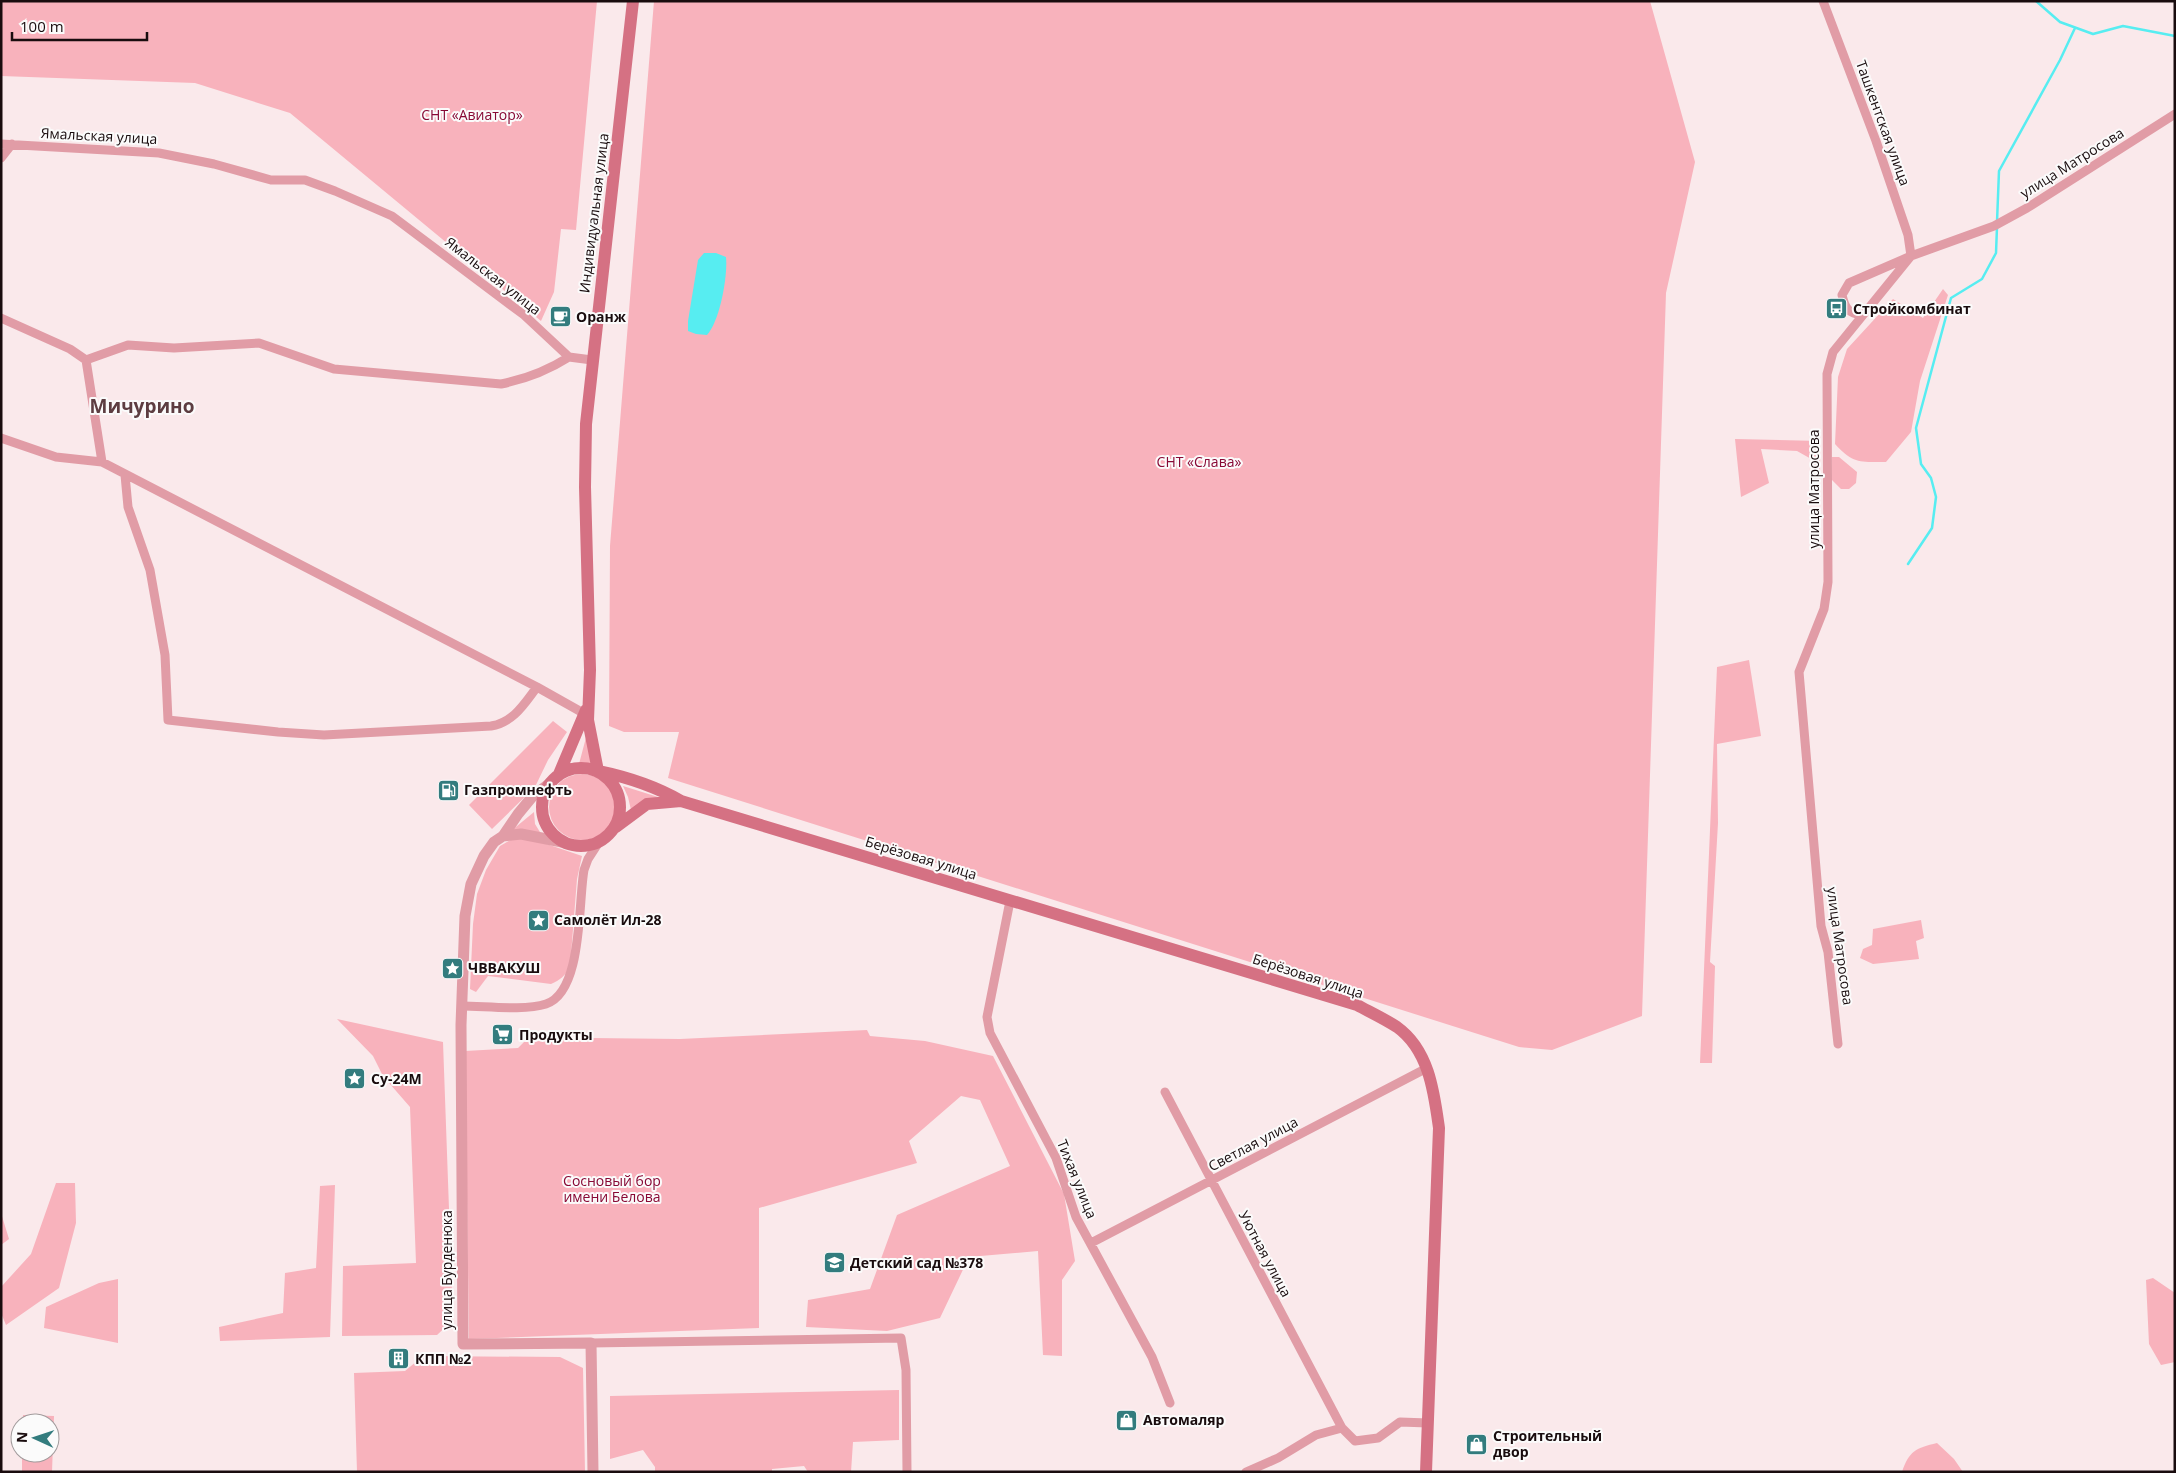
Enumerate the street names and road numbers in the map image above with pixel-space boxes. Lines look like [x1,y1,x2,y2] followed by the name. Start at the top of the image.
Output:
[1852,58,1915,188] street label: Ташкентская улица
[40,123,158,148] street label: Ямальская улица
[2016,123,2127,202] street label: улица Матросова
[574,132,613,294] street label: Индивидуальная улица
[441,232,545,319] street label: Ямальская улица
[1804,430,1823,549] street label: улица Матросова
[863,832,979,884] street label: Берёзовая улица
[1823,886,1858,1006] street label: улица Матросова
[1250,949,1366,1002] street label: Берёзовая улица
[1205,1112,1301,1175] street label: Светлая улица
[1053,1137,1102,1221] street label: Тихая улица
[1235,1207,1296,1300] street label: Уютная улица
[437,1210,456,1330] street label: улица Бурденюка

